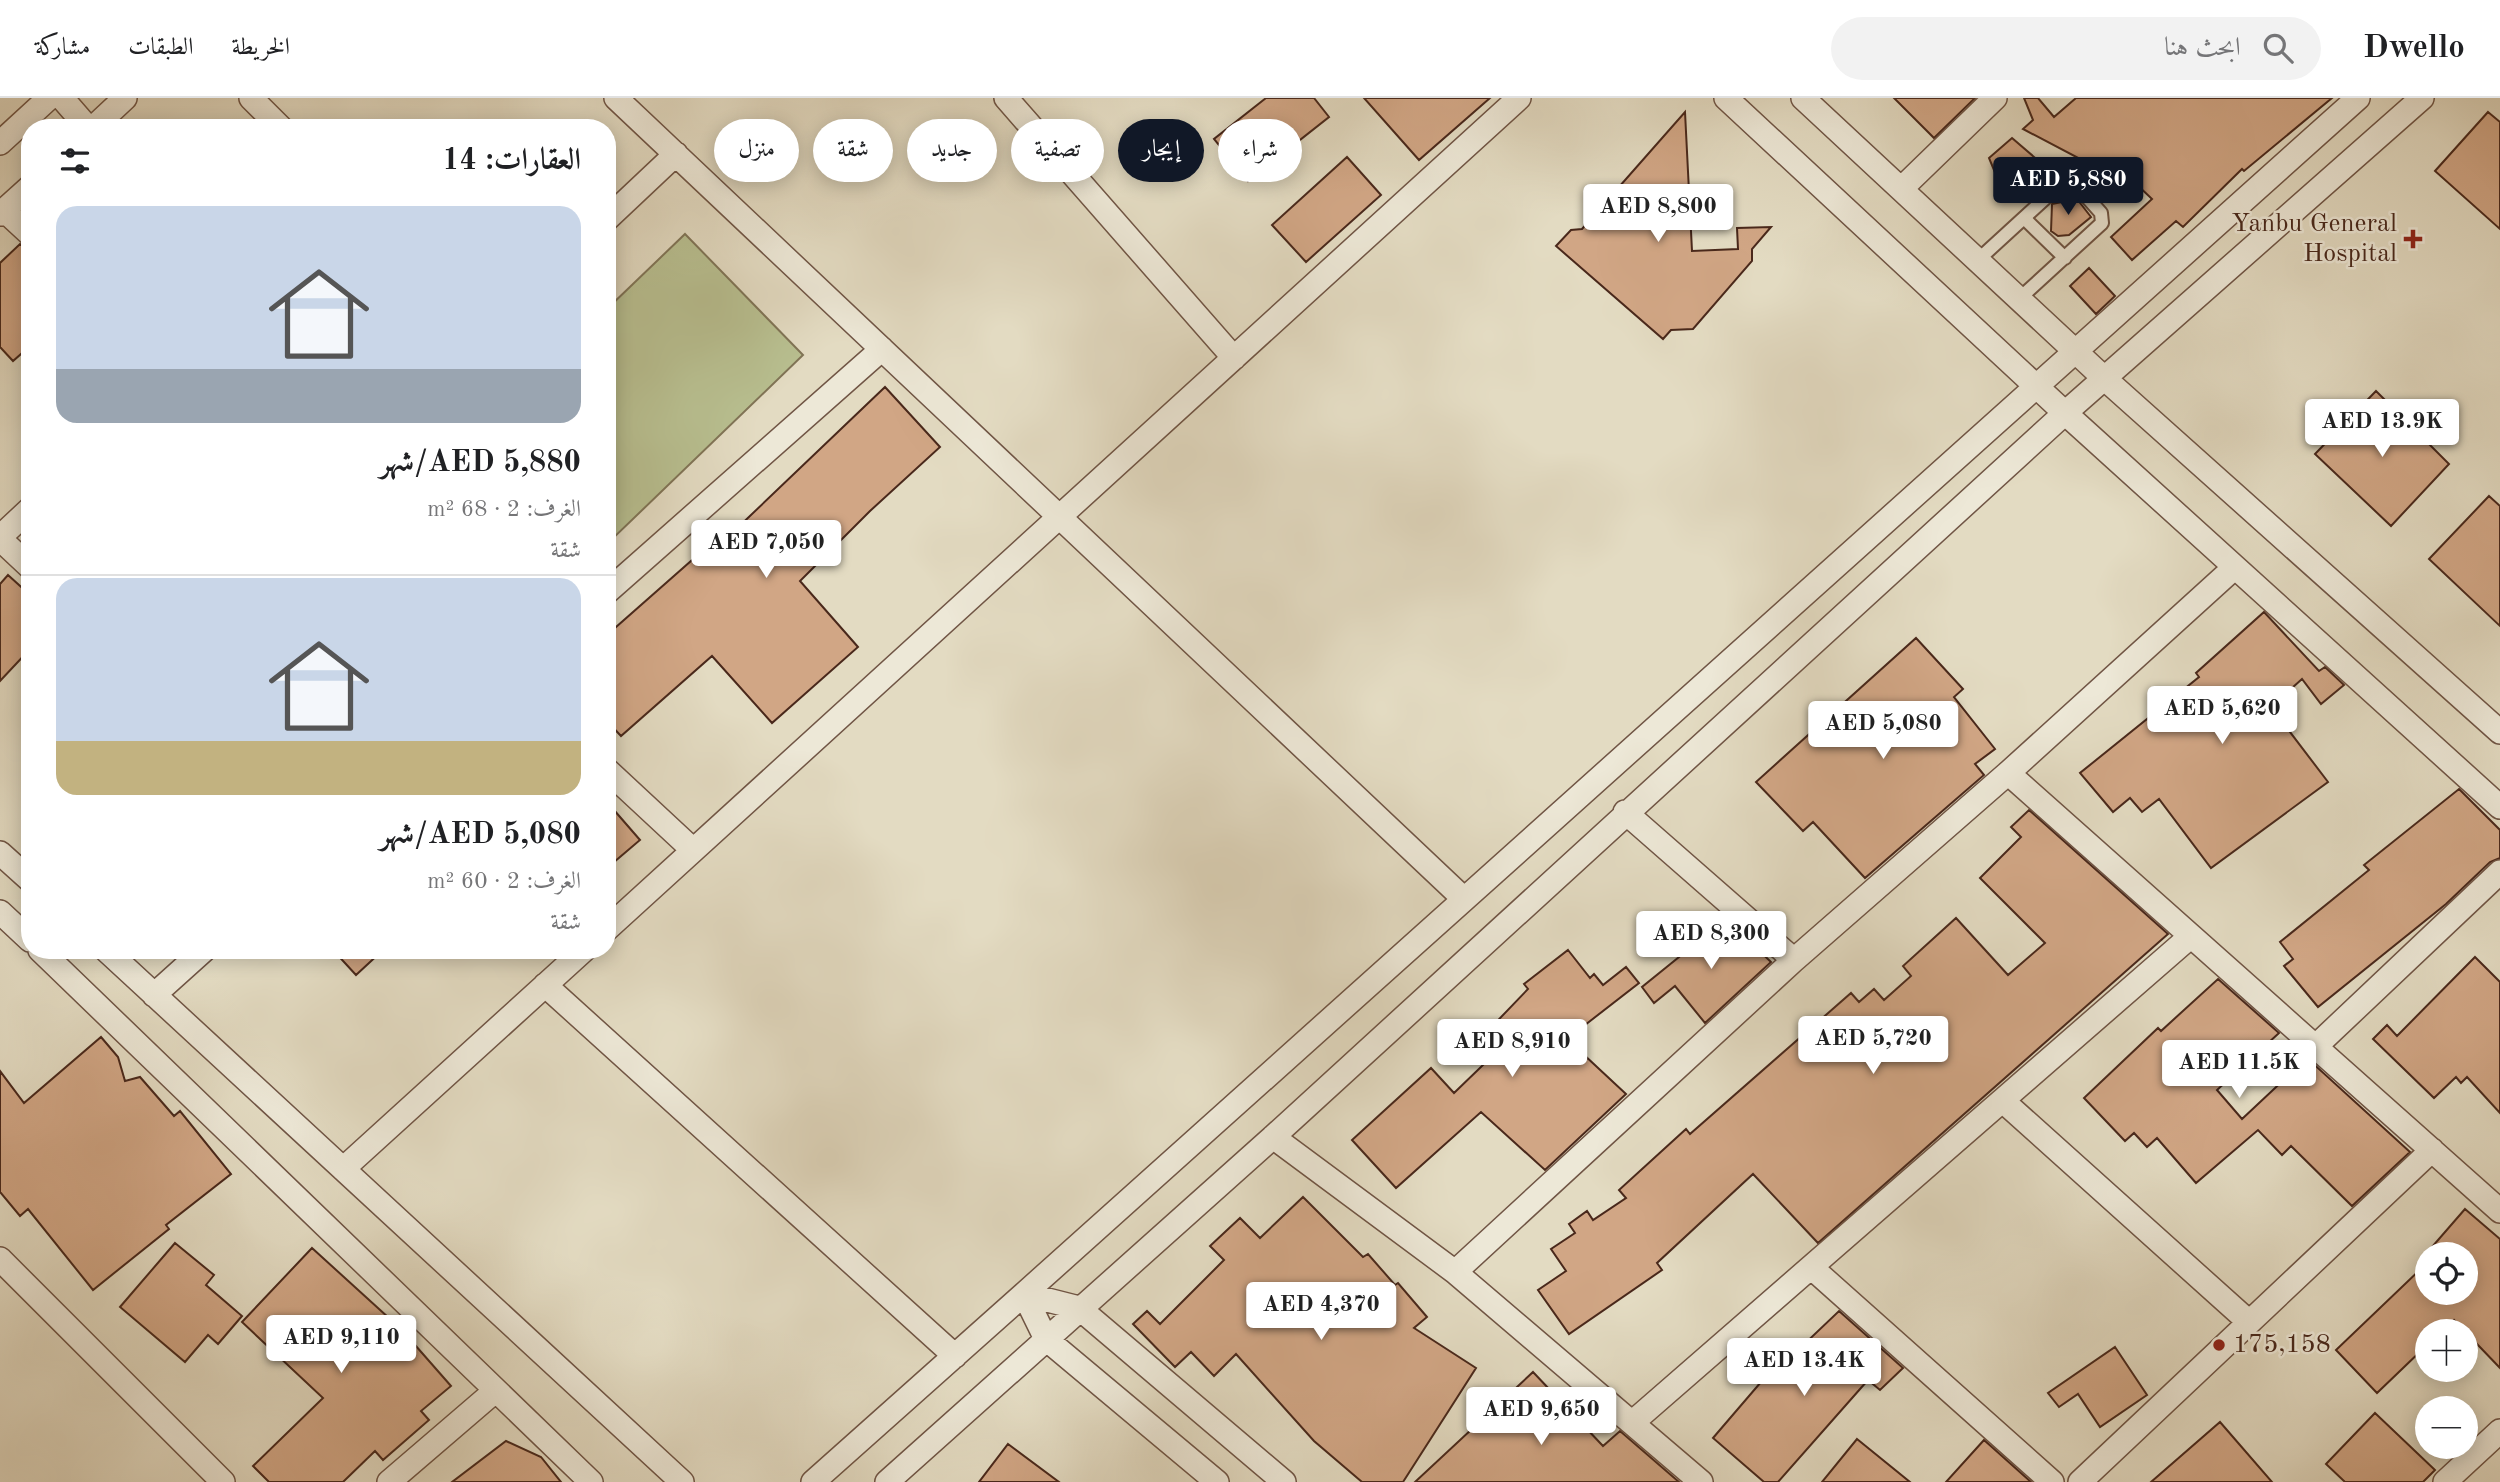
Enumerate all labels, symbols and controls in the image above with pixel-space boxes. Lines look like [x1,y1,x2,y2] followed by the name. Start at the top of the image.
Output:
[1831,17,2321,80] search box
[2259,29,2297,67] icon: search
[2363,32,2465,65] text: Dwello
[2164,35,2241,61] text: ابحث هنا
[35,36,90,60] text: مشاركة
[128,36,194,60] text: الطبقات
[232,36,290,60] text: الخريطة
[714,119,799,182] chip: منزل
[813,119,893,182] chip: شقة
[907,119,997,182] chip: جديد
[1011,119,1104,182] chip: تصفية
[1118,119,1204,182] chip: إيجار
[1218,119,1302,182] chip: شراء
[56,142,94,180] icon: filters
[442,146,581,176] text: العقارات: 14
[1988,158,2148,217] pin: AED 5,880
[2009,168,2127,191] text: AED 5,880
[1578,184,1738,244] pin: AED 8,800
[1599,195,1717,218] text: AED 8,800
[2231,211,2397,267] place label: Yanbu General Hospital
[2403,229,2423,249] marker: Yanbu General Hospital
[256,251,382,377] icon: home
[2302,400,2462,459] pin: AED 13.9K
[2321,410,2443,433] text: AED 13.9K
[380,448,581,478] text: AED 5,880/شهر
[427,498,581,521] text: الغرف: 2 · 68 m²
[686,520,846,580] pin: AED 7,050
[707,531,825,554] text: AED 7,050
[551,539,581,562] text: شقة
[256,623,382,749] icon: home
[2142,686,2302,746] pin: AED 5,620
[2163,697,2281,720] text: AED 5,620
[1803,702,1963,761] pin: AED 5,080
[1824,712,1942,735] text: AED 5,080
[380,820,581,850] text: AED 5,080/شهر
[427,870,581,893] text: الغرف: 2 · 60 m²
[551,911,581,934] text: شقة
[1631,912,1791,971] pin: AED 8,300
[1652,922,1770,945] text: AED 8,300
[1793,1016,1953,1076] pin: AED 5,720
[1432,1020,1592,1079] pin: AED 8,910
[1814,1027,1932,1050] text: AED 5,720
[1453,1030,1571,1053] text: AED 8,910
[2159,1040,2319,1100] pin: AED 11.5K
[2178,1051,2300,1074] text: AED 11.5K
[2415,1242,2478,1459] map controls
[2415,1242,2478,1305] button: locate
[1241,1282,1401,1342] pin: AED 4,370
[1262,1293,1380,1316] text: AED 4,370
[261,1316,421,1375] pin: AED 9,110
[2415,1319,2478,1382] button: +
[282,1326,400,1349] text: AED 9,110
[2233,1332,2331,1358] place label: 175,158
[2211,1337,2227,1353] marker: 175,158
[1724,1338,1884,1398] pin: AED 13.4K
[1743,1349,1865,1372] text: AED 13.4K
[1461,1388,1621,1447] pin: AED 9,650
[2415,1396,2478,1459] button: −
[1482,1398,1600,1421] text: AED 9,650

